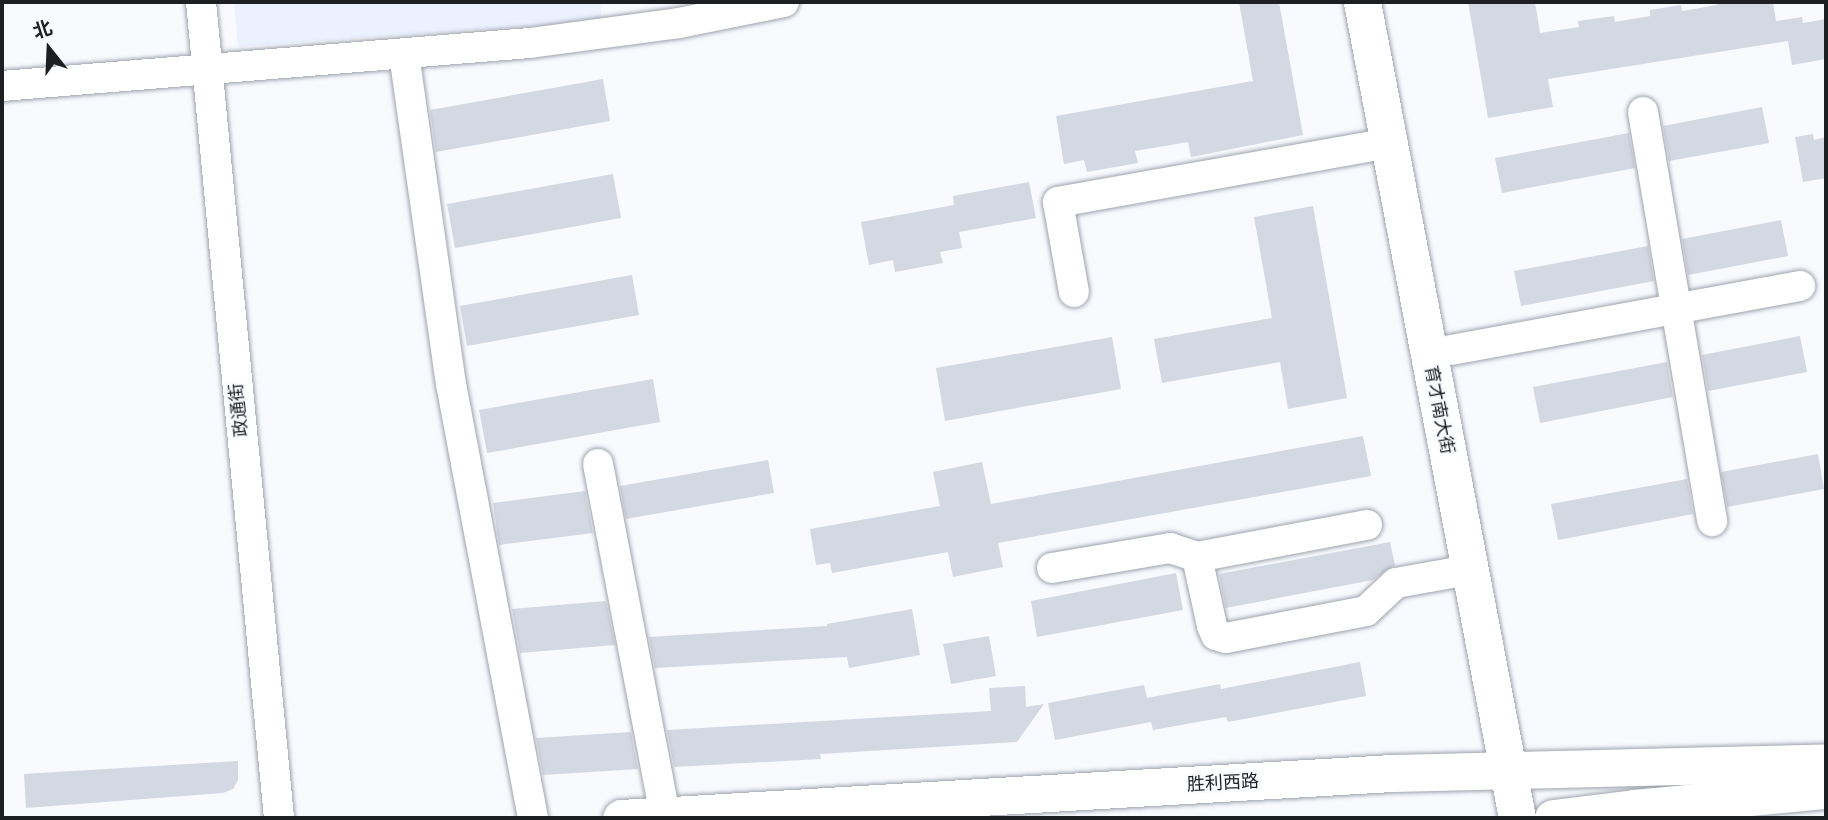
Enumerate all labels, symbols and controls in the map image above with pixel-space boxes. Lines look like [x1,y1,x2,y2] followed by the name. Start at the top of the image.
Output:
[14,14,84,84] north arrow
[30,16,55,42] text: 北
[1420,364,1458,456] street label: 育才南大街
[225,382,253,438] street label: 政通街
[1186,770,1260,796] street label: 胜利西路

